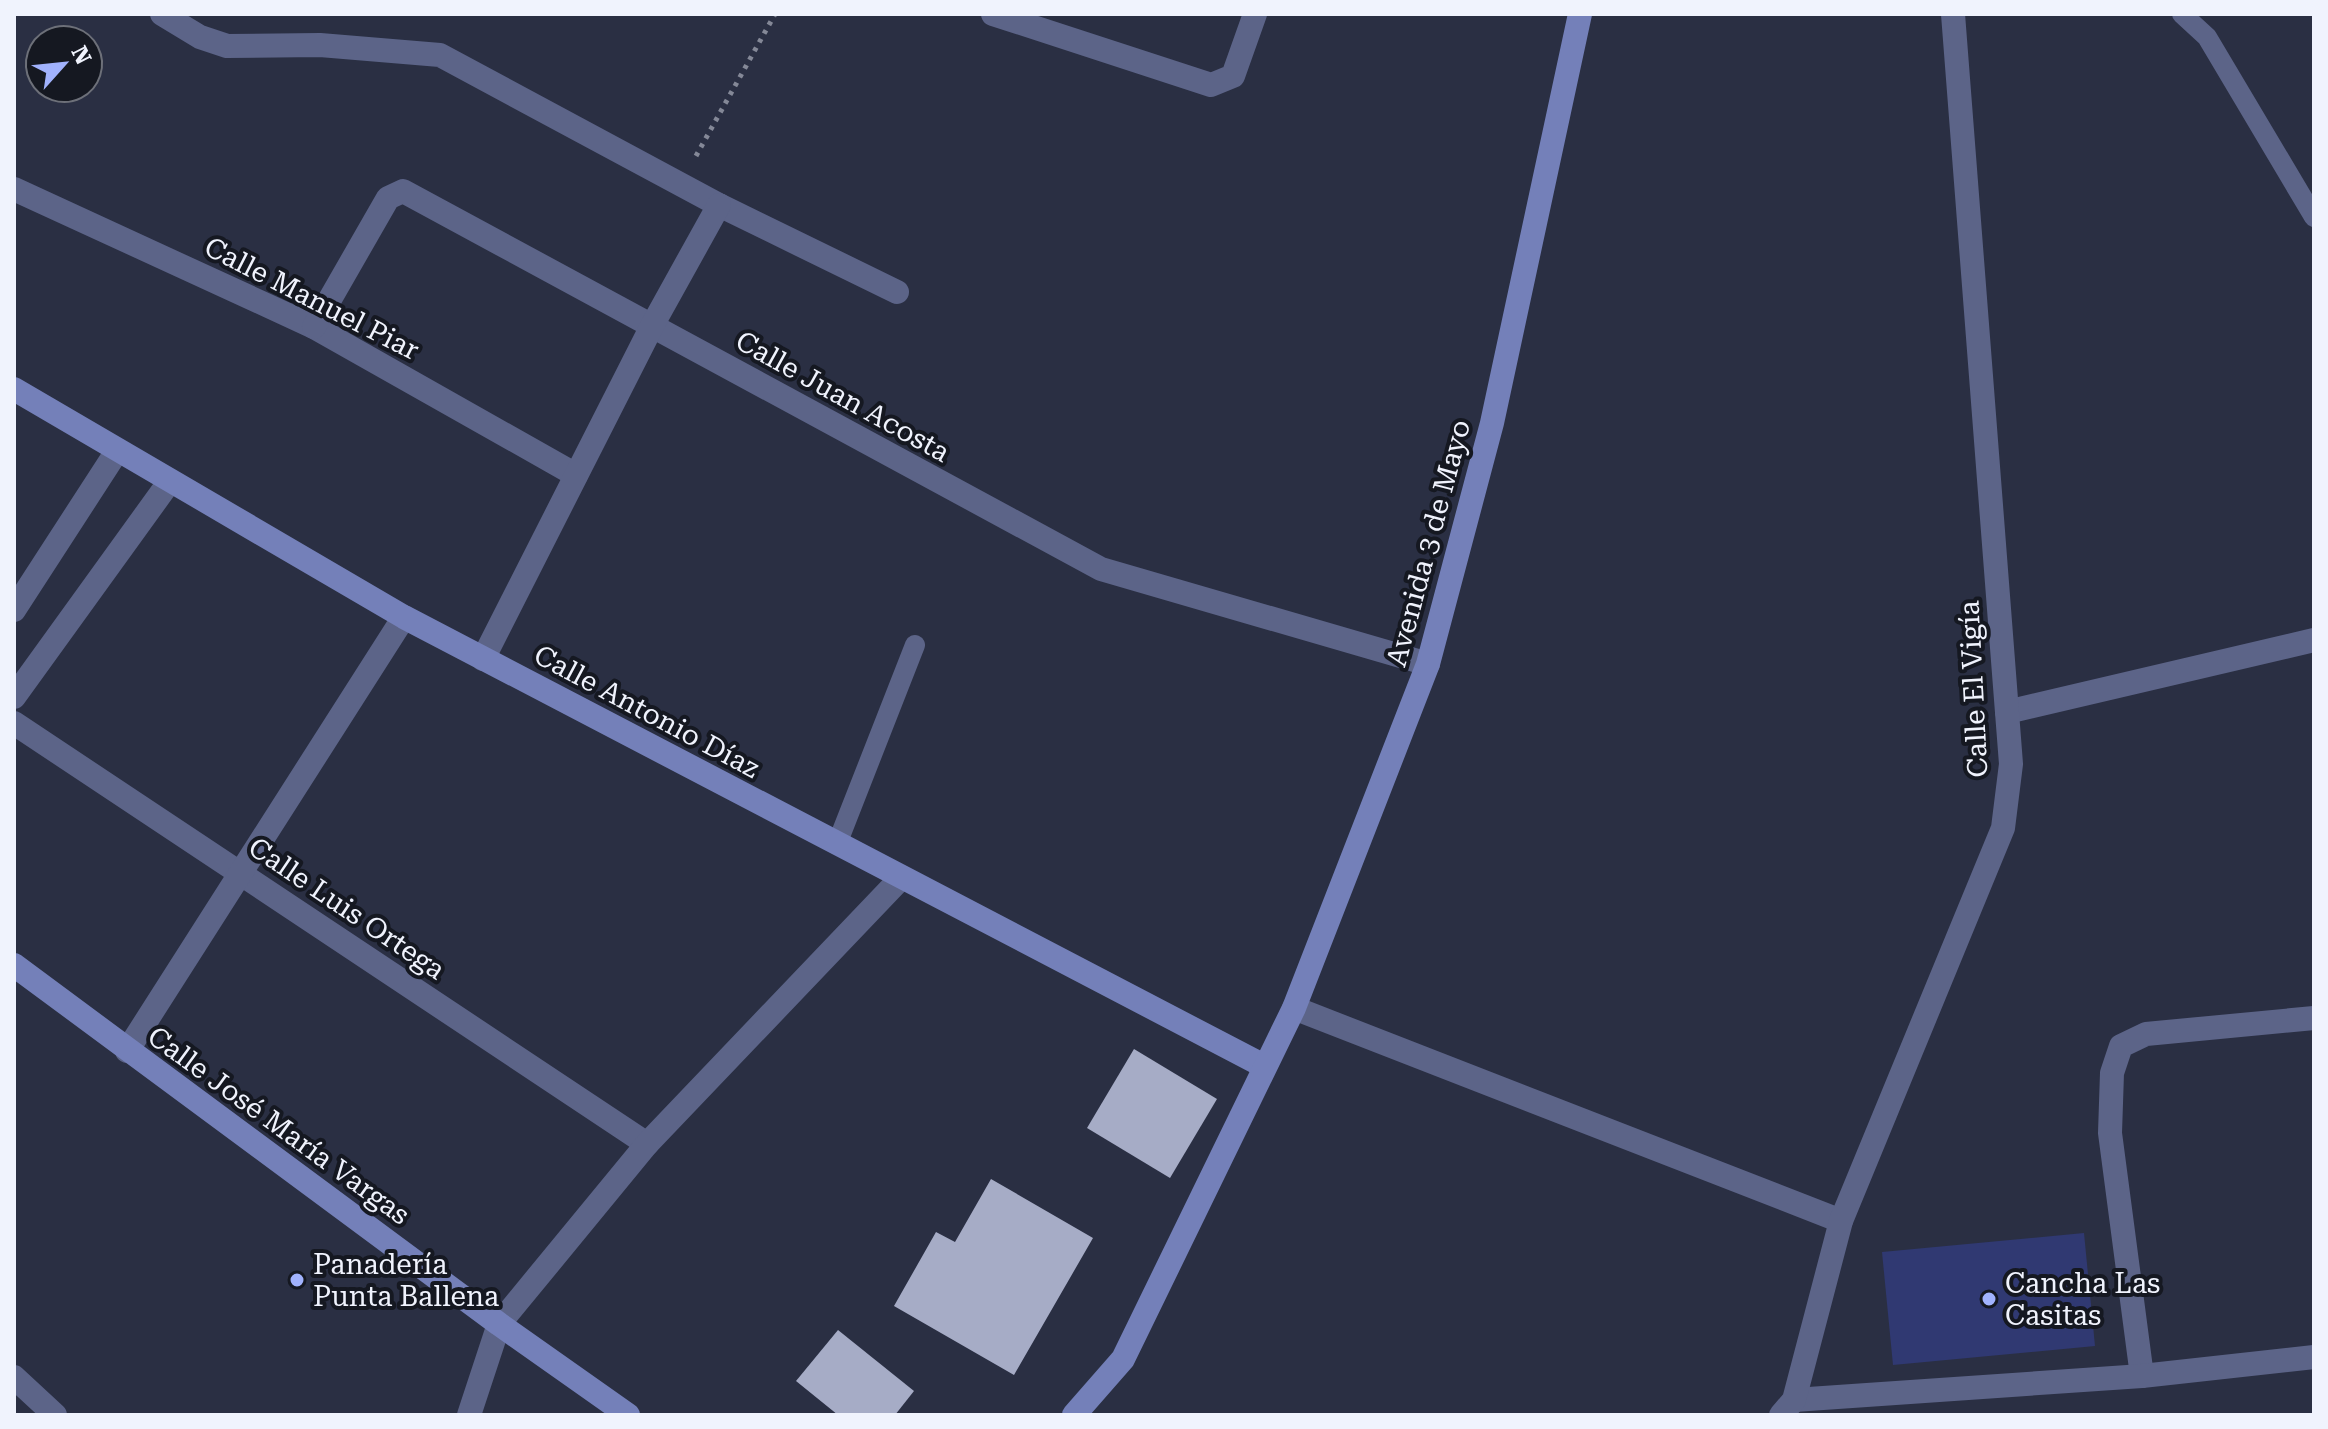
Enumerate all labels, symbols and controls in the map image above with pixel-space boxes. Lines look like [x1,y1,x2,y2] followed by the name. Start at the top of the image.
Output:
[24,24,104,104] north arrow
[66,42,96,68] text: N
[199,230,425,367] street label: Calle Manuel Piar
[730,324,955,469] street label: Calle Juan Acosta
[1380,416,1477,670] street label: Avenida 3 de Mayo
[1952,600,1995,778] street label: Calle El Vigía
[529,638,765,785] street label: Calle Antonio Díaz
[242,831,451,986] street label: Calle Luis Ortega
[141,1019,416,1231] street label: Calle José María Vargas
[313,1248,499,1313] place label: Panadería Punta Ballena
[2005,1267,2160,1332] place label: Cancha Las Casitas
[288,1271,306,1289] marker: Panadería Punta Ballena
[1980,1290,1998,1308] marker: Cancha Las Casitas

